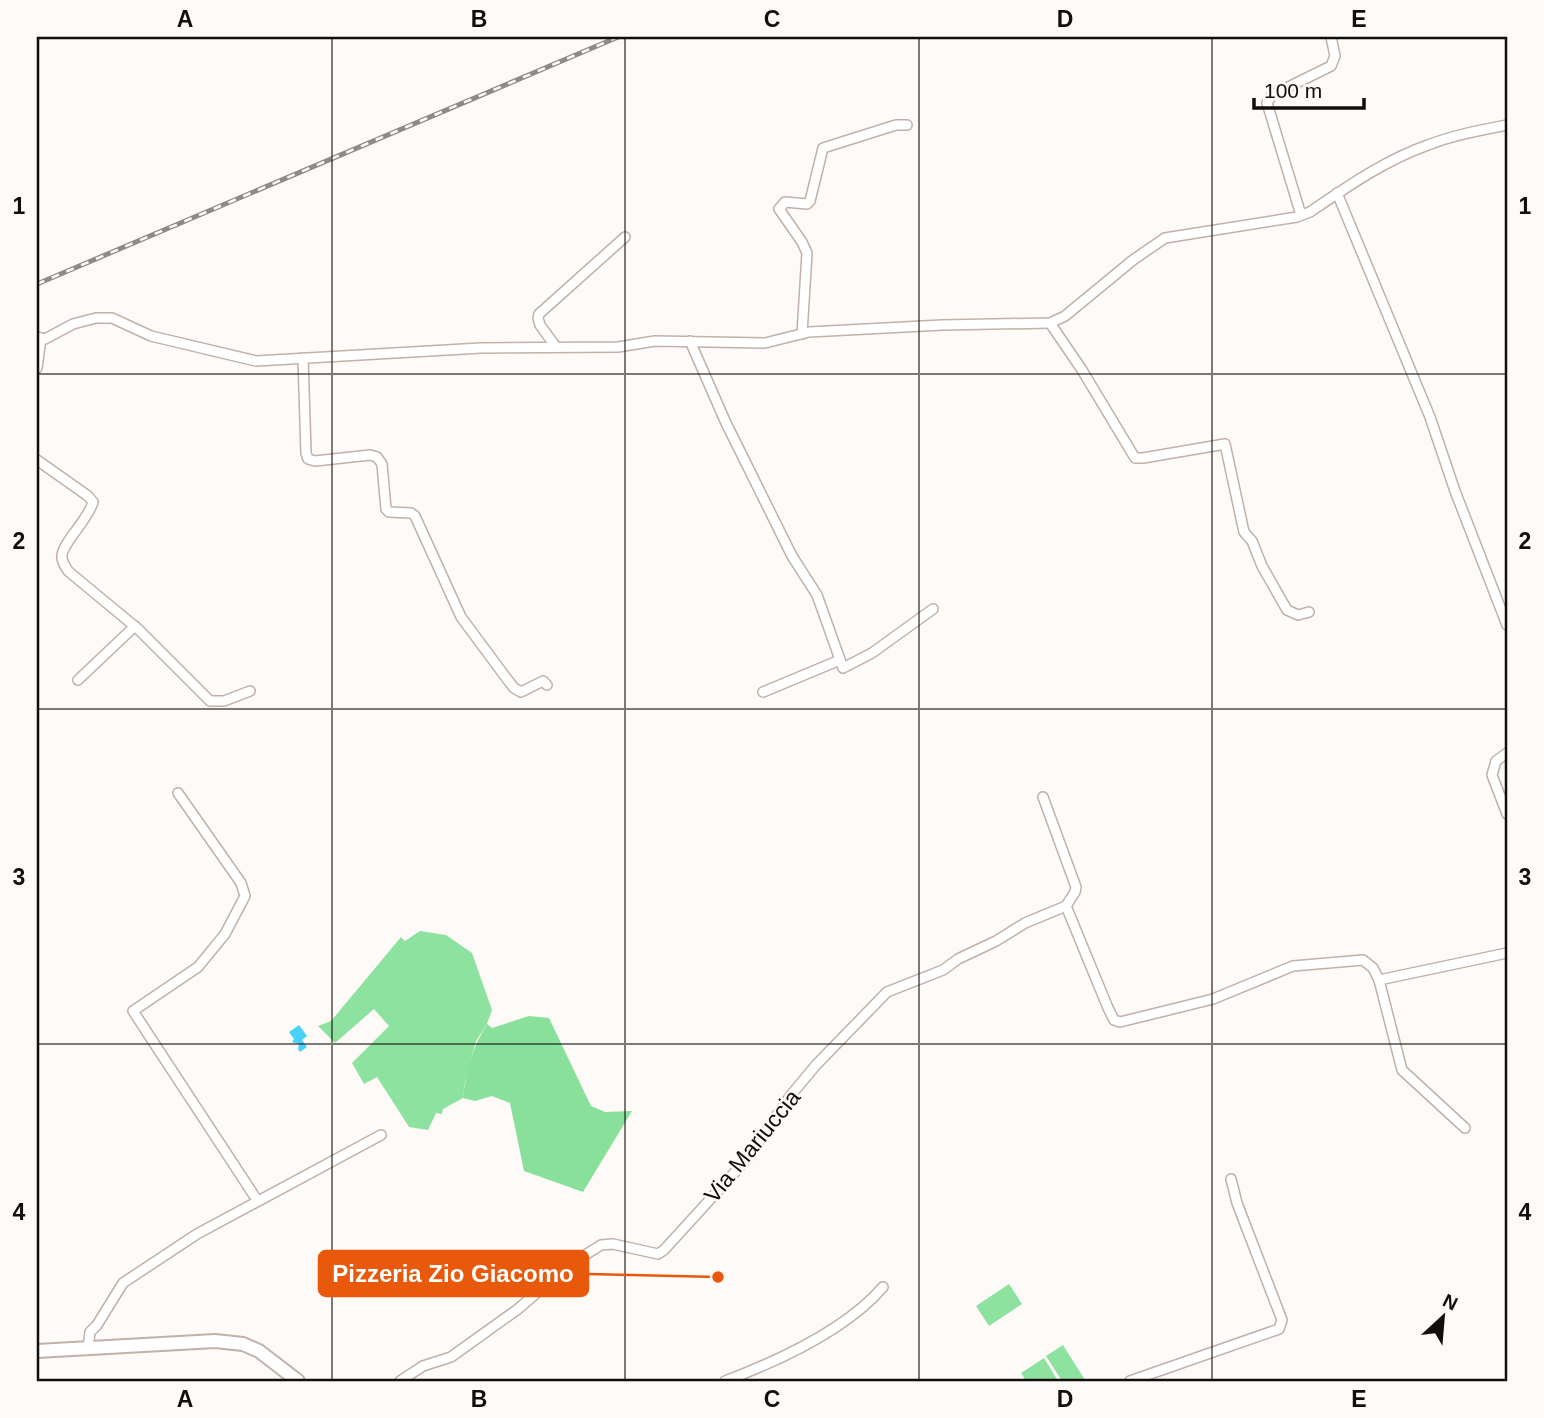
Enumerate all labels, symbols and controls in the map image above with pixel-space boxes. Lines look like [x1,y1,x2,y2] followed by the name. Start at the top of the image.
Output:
[177,6,193,32] text: A
[471,6,487,32] text: B
[764,6,780,32] text: C
[1057,6,1073,32] text: D
[1351,6,1367,32] text: E
[1254,66,1364,110] scale bar
[1264,79,1322,102] text: 100 m
[13,193,26,219] text: 1
[1519,193,1532,219] text: 1
[13,528,25,554] text: 2
[1519,528,1531,554] text: 2
[13,864,25,890] text: 3
[1519,864,1531,890] text: 3
[699,1084,806,1208] street label: Via Mariuccia
[13,1199,26,1225] text: 4
[1519,1199,1532,1225] text: 4
[319,1251,588,1296] callout: Pizzeria Zio Giacomo
[332,1260,574,1287] text: Pizzeria Zio Giacomo
[1408,1282,1478,1352] north arrow
[1439,1290,1461,1315] text: N
[177,1386,193,1412] text: A
[471,1386,487,1412] text: B
[764,1386,780,1412] text: C
[1057,1386,1073,1412] text: D
[1351,1386,1367,1412] text: E

